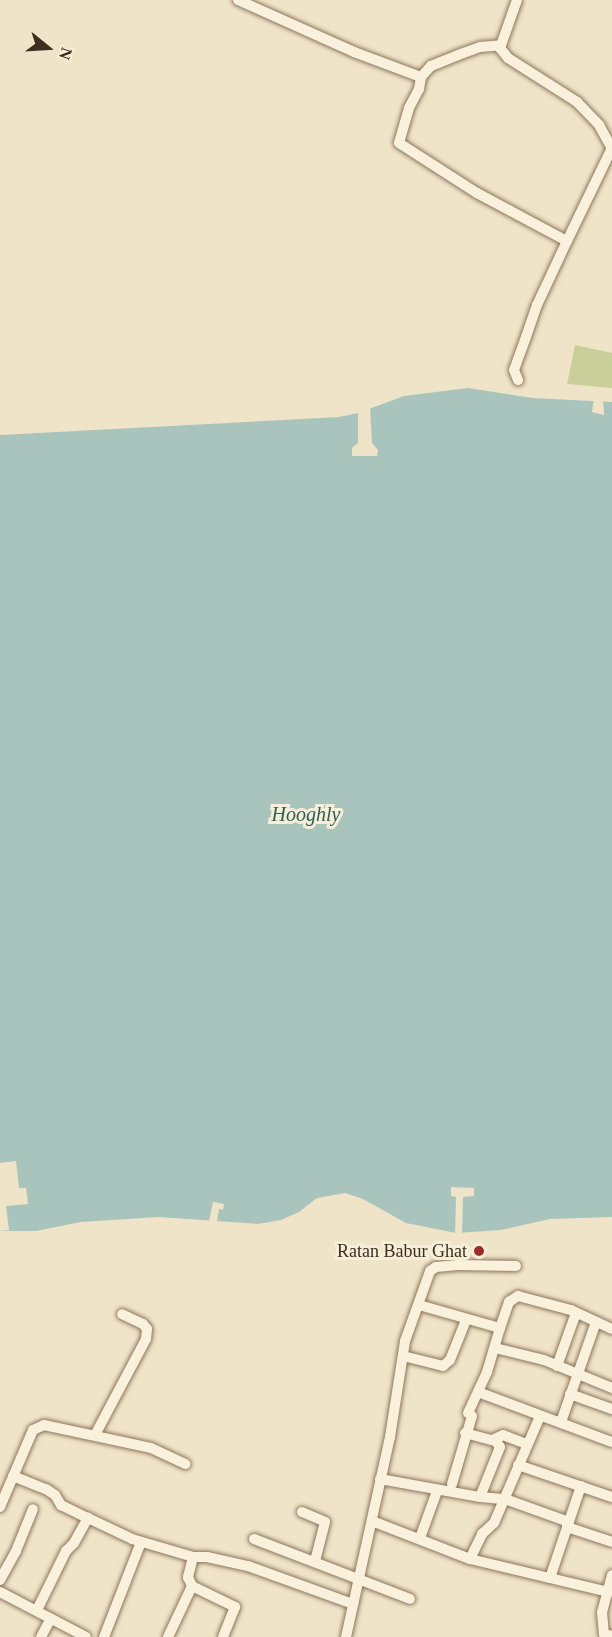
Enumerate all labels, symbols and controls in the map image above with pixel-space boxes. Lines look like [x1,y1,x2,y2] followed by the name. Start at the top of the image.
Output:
[18,18,78,78] north arrow
[56,46,75,62] text: N
[266,802,346,826] water label: Hooghly
[316,1240,467,1262] place label: Ratan Babur Ghat
[472,1244,486,1258] marker: Ratan Babur Ghat

